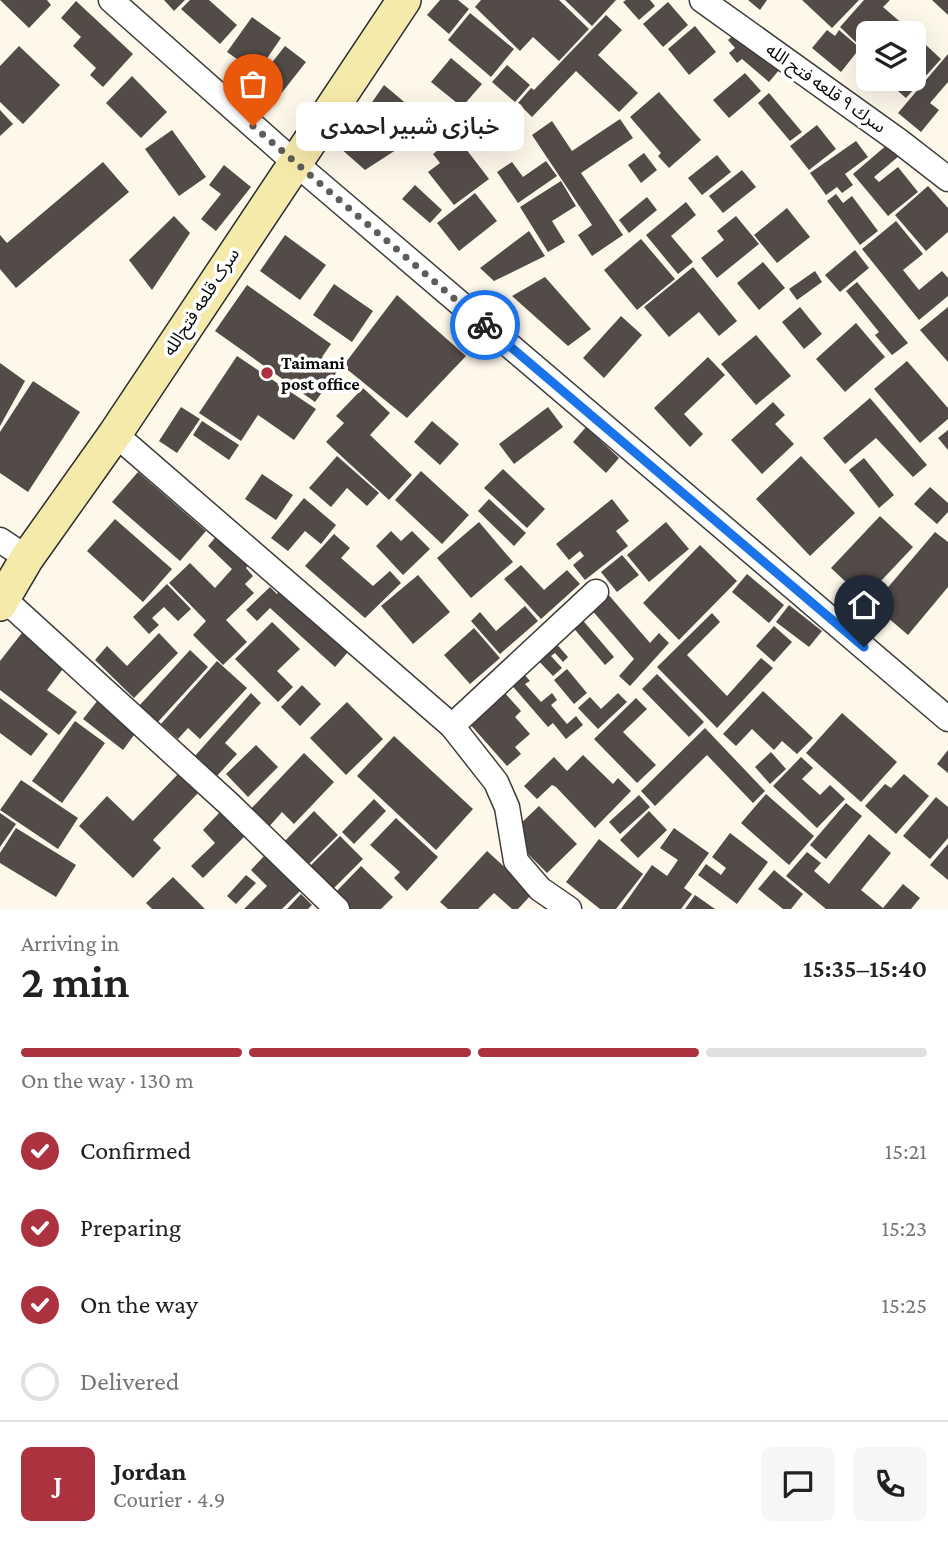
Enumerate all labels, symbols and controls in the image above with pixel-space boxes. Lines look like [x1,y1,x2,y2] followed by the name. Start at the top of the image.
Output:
[856,21,926,91] map controls
[856,21,926,91] button: layers
[761,39,890,139] street label: سرك ٩ قلعه فتح الله
[223,54,283,126] pin
[234,65,272,103] icon: bag
[295,102,522,150] callout: خبازی شبیر احمدی
[321,113,499,139] text: خبازی شبیر احمدی
[159,244,246,361] street label: سرک قلعه فتح‌الله
[450,290,520,360] courier
[466,306,504,344] icon: bike
[281,353,360,394] place label: Taimani post office
[259,365,275,381] marker: Taimani post office
[834,575,894,647] pin
[845,586,883,624] icon: home
[21,930,119,956] text: Arriving in
[803,954,927,983] text: 15:35–15:40
[21,956,129,1007] text: 2 min
[21,1067,194,1093] text: On the way · 130 m
[21,1132,59,1170] icon: check
[80,1136,191,1165] text: Confirmed
[885,1138,927,1164] text: 15:21
[21,1209,59,1247] icon: check
[80,1213,181,1242] text: Preparing
[881,1215,927,1241] text: 15:23
[21,1286,59,1324] icon: check
[80,1290,198,1319] text: On the way
[881,1292,927,1318] text: 15:25
[80,1367,179,1396] text: Delivered
[761,1447,835,1521] button: chat
[853,1447,927,1521] button: phone
[113,1457,187,1486] text: Jordan
[54,1470,62,1499] text: J
[113,1486,225,1512] text: Courier · 4.9

